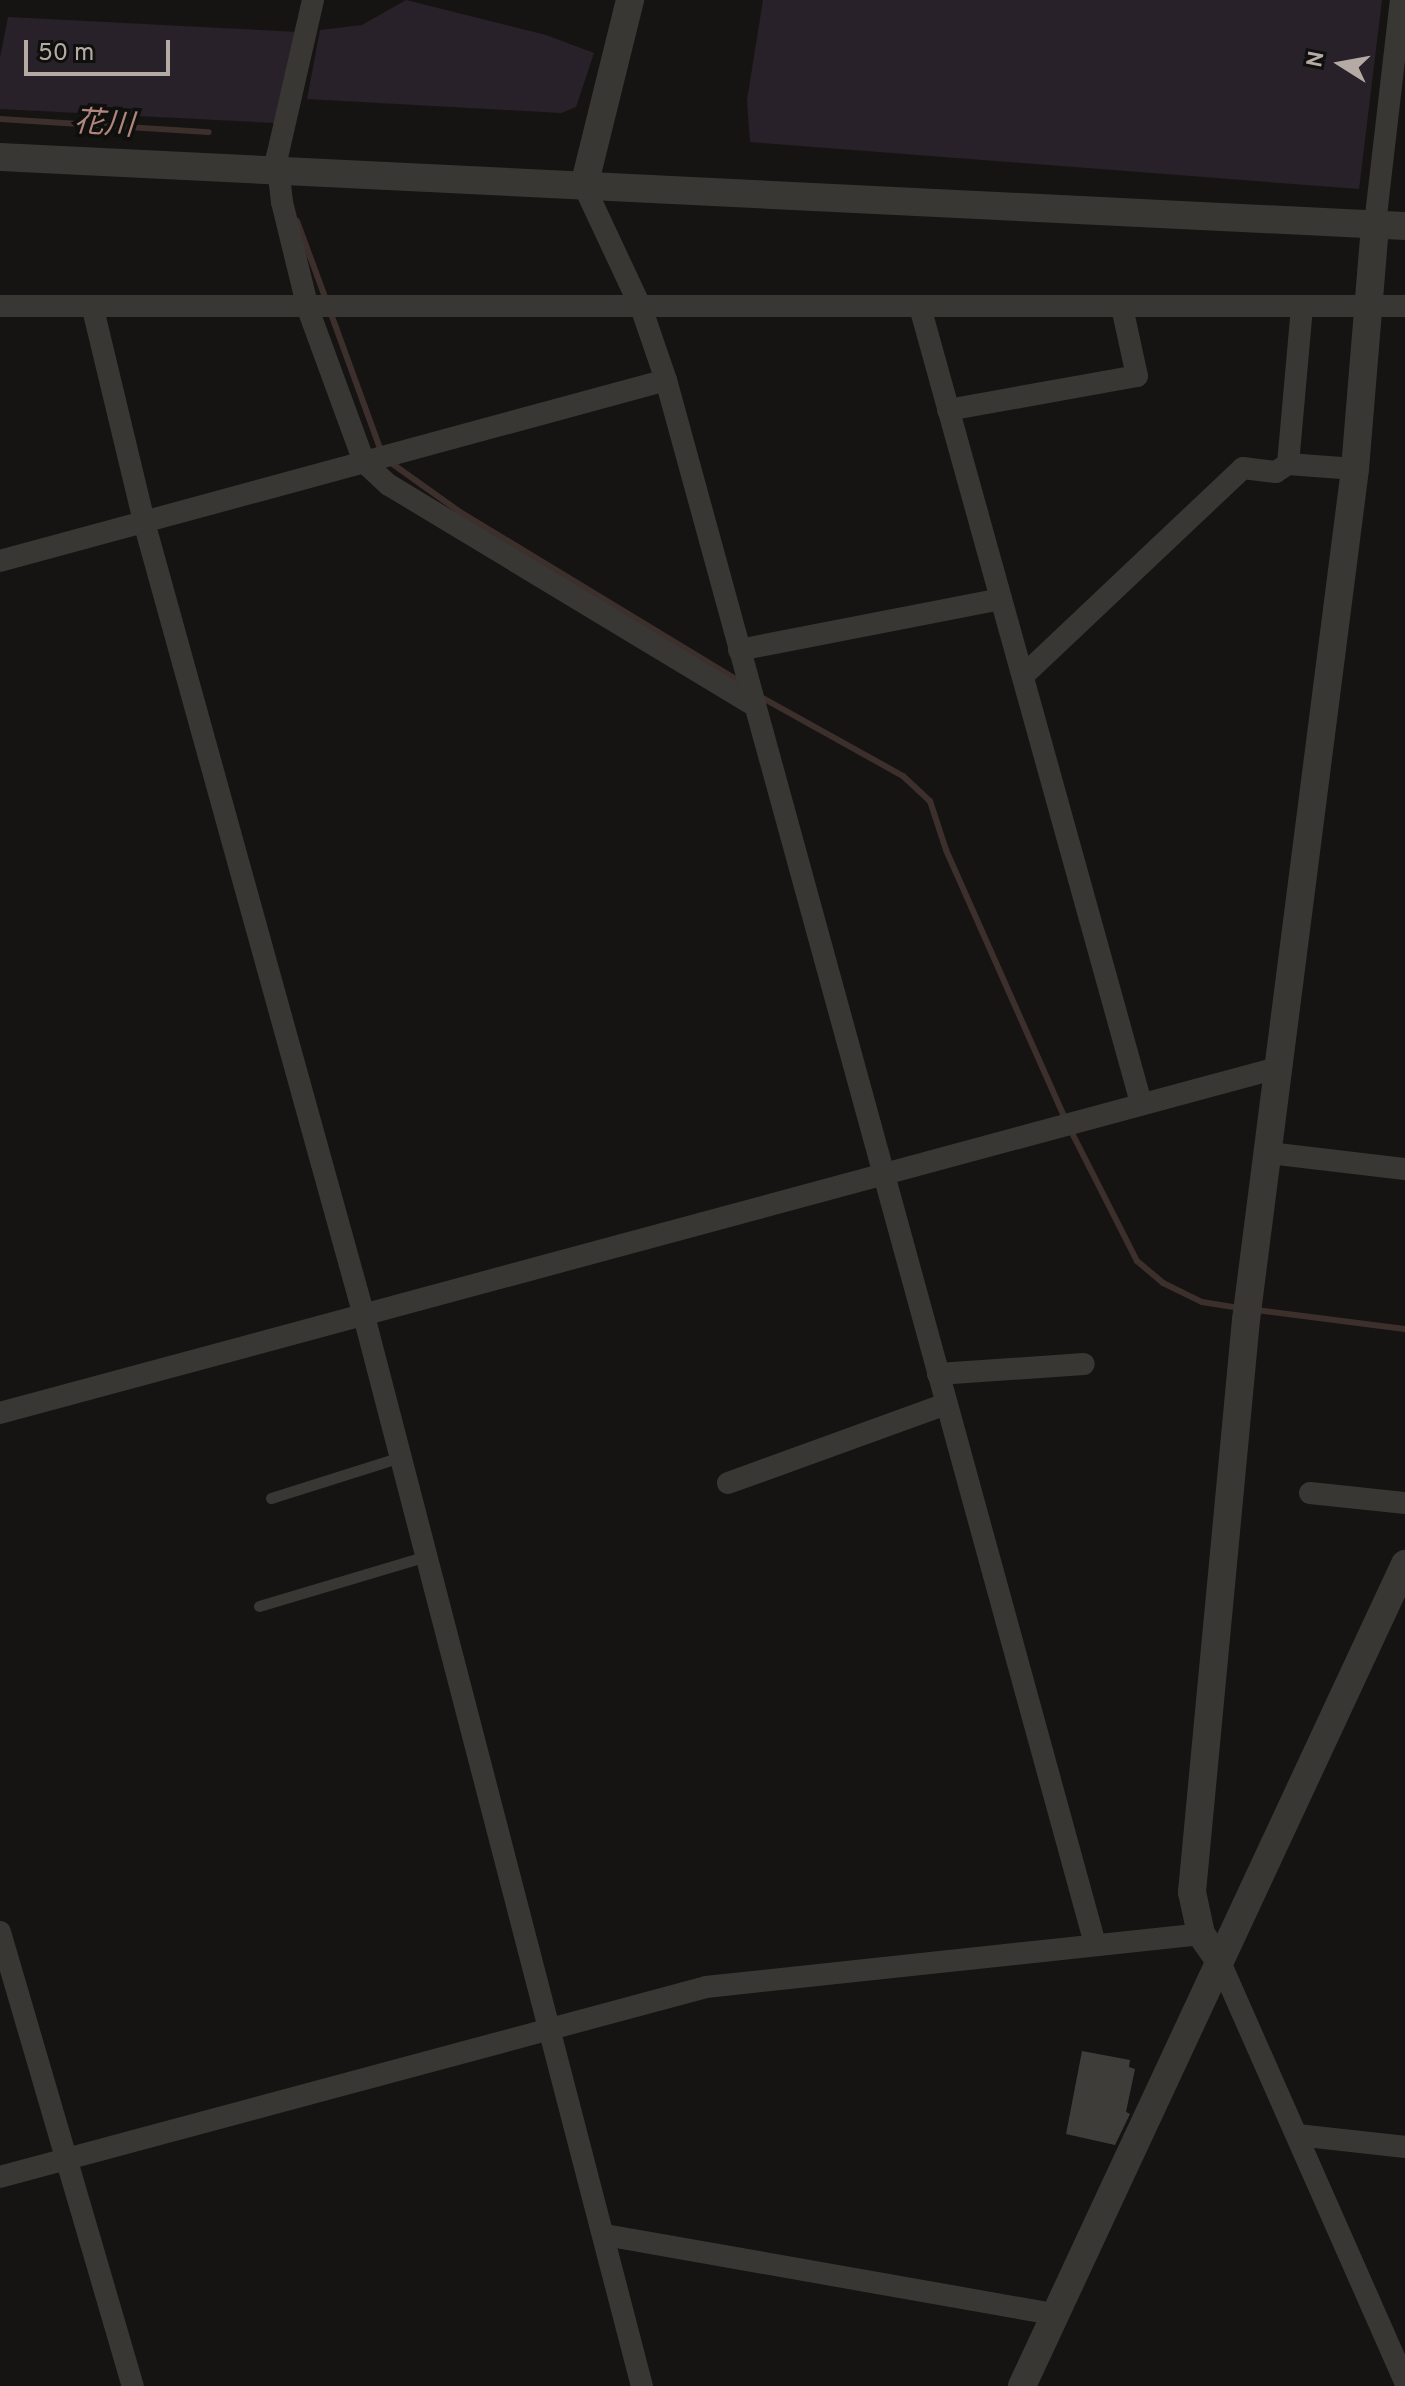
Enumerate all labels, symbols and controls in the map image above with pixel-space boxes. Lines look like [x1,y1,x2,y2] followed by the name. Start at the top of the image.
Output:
[28,24,174,74] scale bar
[1301,24,1381,104] north arrow
[38,39,94,69] text: 50 m
[1302,49,1332,70] text: N
[73,106,135,146] water label: 花川

